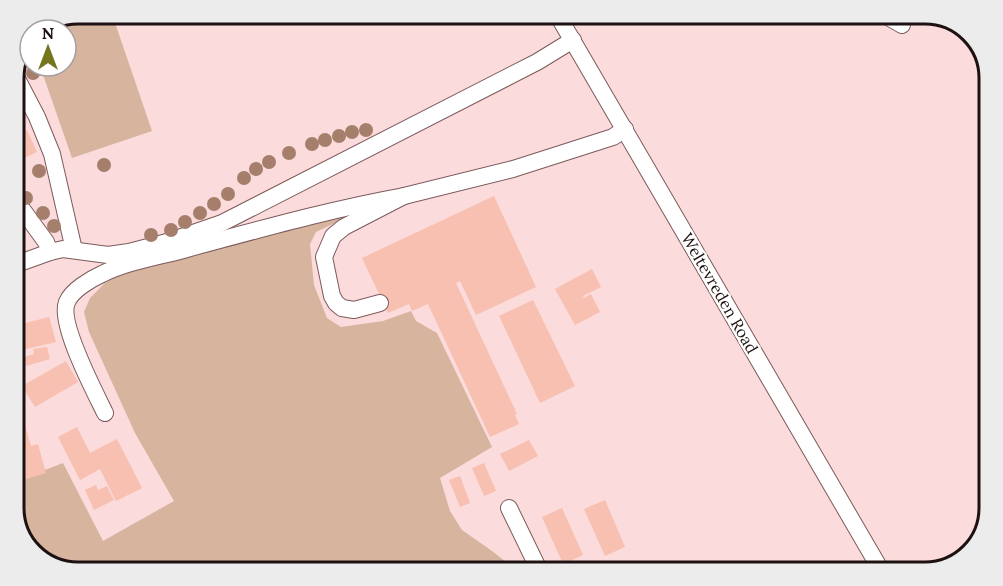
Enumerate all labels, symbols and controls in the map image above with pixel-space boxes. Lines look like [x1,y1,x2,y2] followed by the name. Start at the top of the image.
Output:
[18,18,78,78] north arrow
[42,23,54,43] text: N
[677,229,763,357] street label: Weltevreden Road

